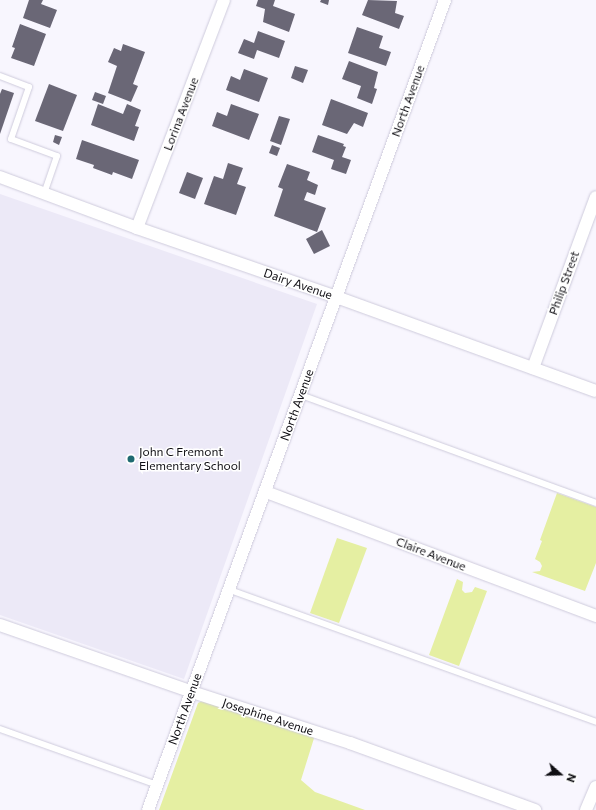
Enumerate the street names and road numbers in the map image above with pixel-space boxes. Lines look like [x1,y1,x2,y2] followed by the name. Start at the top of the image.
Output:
[388,63,428,139] street label: North Avenue
[160,75,202,153] street label: Lorina Avenue
[546,249,582,317] street label: Philip Street
[262,266,334,302] street label: Dairy Avenue
[277,367,317,443] street label: North Avenue
[394,534,468,574] street label: Claire Avenue
[165,671,205,747] street label: North Avenue
[221,695,315,739] street label: Josephine Avenue

